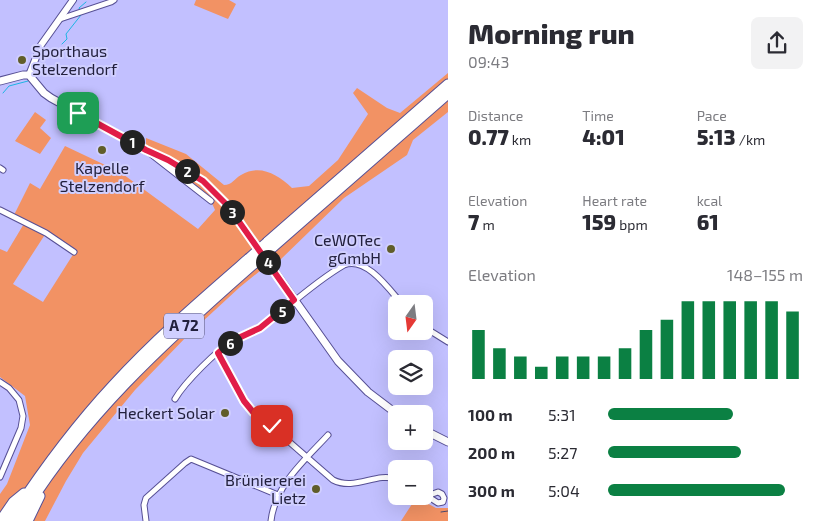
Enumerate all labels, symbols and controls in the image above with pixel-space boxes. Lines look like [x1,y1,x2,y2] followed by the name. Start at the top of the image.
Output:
[468,16,635,50] text: Morning run
[751,17,803,69] button: share
[32,41,118,78] place label: Sporthaus Stelzendorf
[468,52,509,71] text: 09:43
[16,54,28,66] marker: Sporthaus Stelzendorf
[57,92,99,134] pin
[64,99,92,127] icon: arrive
[468,107,523,124] text: Distance
[582,107,614,124] text: Time
[697,107,727,124] text: Pace
[468,124,509,149] text: 0.77
[582,124,625,149] text: 4:01
[697,124,736,149] text: 5:13
[120,130,144,154] pin: 1
[509,131,531,148] text: km
[736,131,765,148] text: /km
[129,134,136,151] text: 1
[96,144,108,156] marker: Kapelle Stelzendorf
[59,158,145,195] place label: Kapelle Stelzendorf
[174,158,200,184] pin: 2
[183,163,192,180] text: 2
[468,192,527,209] text: Elevation
[582,192,647,209] text: Heart rate
[697,192,722,209] text: kcal
[220,200,244,224] pin: 3
[229,204,236,221] text: 3
[468,209,479,234] text: 7
[582,209,616,234] text: 159
[697,209,719,234] text: 61
[479,216,495,233] text: m
[616,216,648,233] text: bpm
[314,230,381,267] place label: CeWOTec gGmbH
[385,243,397,255] marker: CeWOTec gGmbH
[256,250,280,274] pin: 4
[264,254,273,271] text: 4
[468,265,536,284] text: Elevation
[727,265,803,284] text: 148–155 m
[388,295,432,340] north arrow
[388,295,433,505] map controls
[270,298,294,324] pin: 5
[279,303,286,320] text: 5
[164,314,204,338] road number: A 72
[218,330,242,356] pin: 6
[226,335,235,352] text: 6
[388,350,433,395] button: layers
[117,403,216,422] place label: Heckert Solar
[251,405,293,447] pin
[388,405,433,450] button: +
[468,405,513,424] text: 100 m
[548,405,576,424] text: 5:31
[219,407,231,419] marker: Heckert Solar
[258,412,286,440] icon: check
[468,443,515,462] text: 200 m
[548,443,578,462] text: 5:27
[388,460,433,505] button: −
[225,470,306,507] place label: Brüniererei Lietz
[468,481,515,500] text: 300 m
[548,481,580,500] text: 5:04
[310,483,322,495] marker: Brüniererei Lietz

